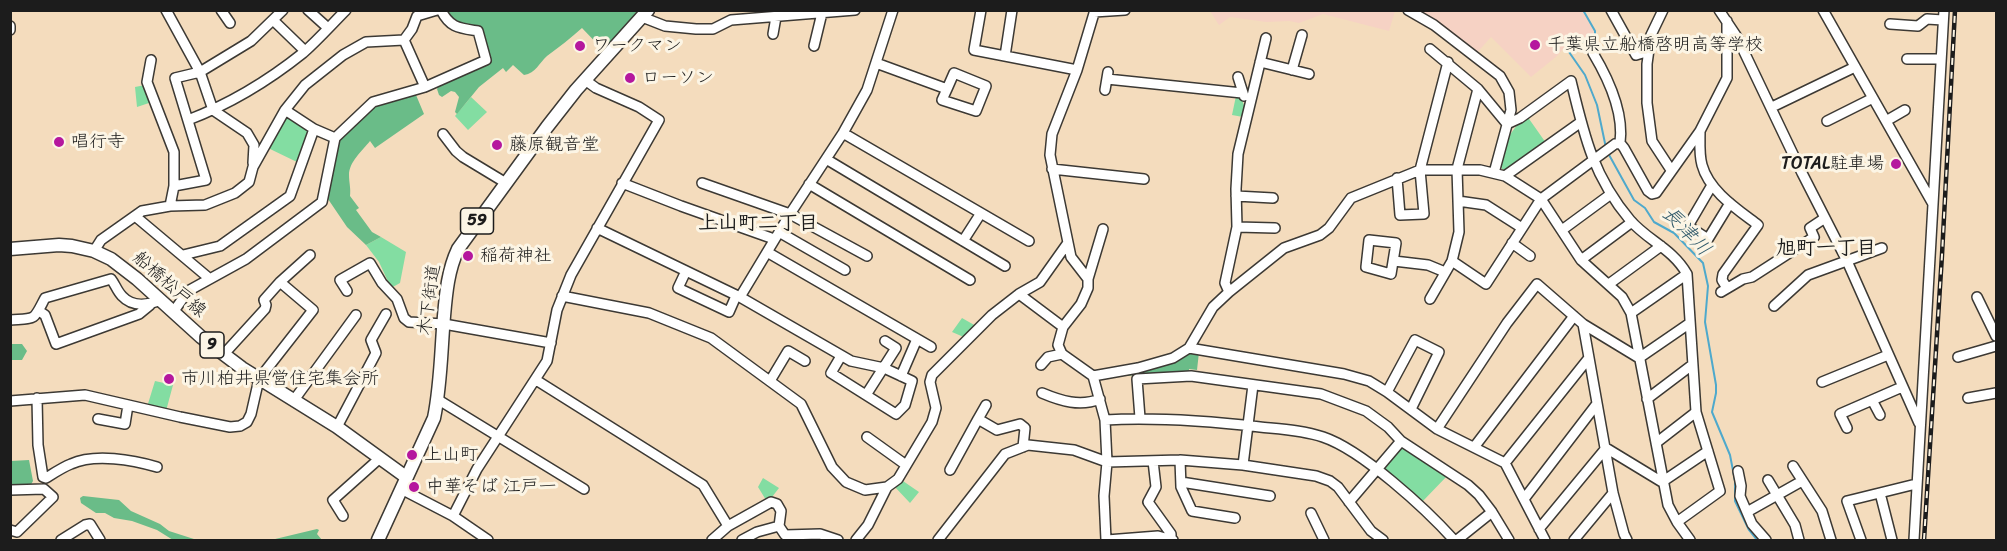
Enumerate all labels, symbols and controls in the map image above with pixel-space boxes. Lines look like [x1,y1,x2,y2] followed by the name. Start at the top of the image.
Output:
[1547,34,1763,56] place label: 千葉県立船橋啓明高等学校
[592,35,682,57] place label: ワークマン
[1528,38,1542,52] marker: 千葉県立船橋啓明高等学校
[573,39,587,53] marker: ワークマン
[642,67,714,89] place label: ローソン
[623,71,637,85] marker: ローソン
[71,131,125,153] place label: 唱行寺
[509,134,599,156] place label: 藤原観音堂
[52,135,66,149] marker: 唱行寺
[490,138,504,152] marker: 藤原観音堂
[1781,153,1884,175] place label: TOTAL駐車場
[1889,157,1903,171] marker: TOTAL駐車場
[1657,202,1715,262] water label: 長津川
[460,208,494,234] road number: 59
[698,212,818,236] district label: 上山町二丁目
[1776,237,1876,261] district label: 旭町一丁目
[480,245,552,267] place label: 稲荷神社
[128,247,210,323] street label: 船橋松戸線
[461,249,475,263] marker: 稲荷神社
[414,263,446,337] street label: 木下街道
[200,332,224,358] road number: 9
[181,368,379,390] place label: 市川柏井県営住宅集会所
[162,372,176,386] marker: 市川柏井県営住宅集会所
[424,444,478,466] place label: 上山町
[405,448,419,462] marker: 上山町
[426,476,557,498] place label: 中華そば 江戸一
[407,480,421,494] marker: 中華そば 江戸一

